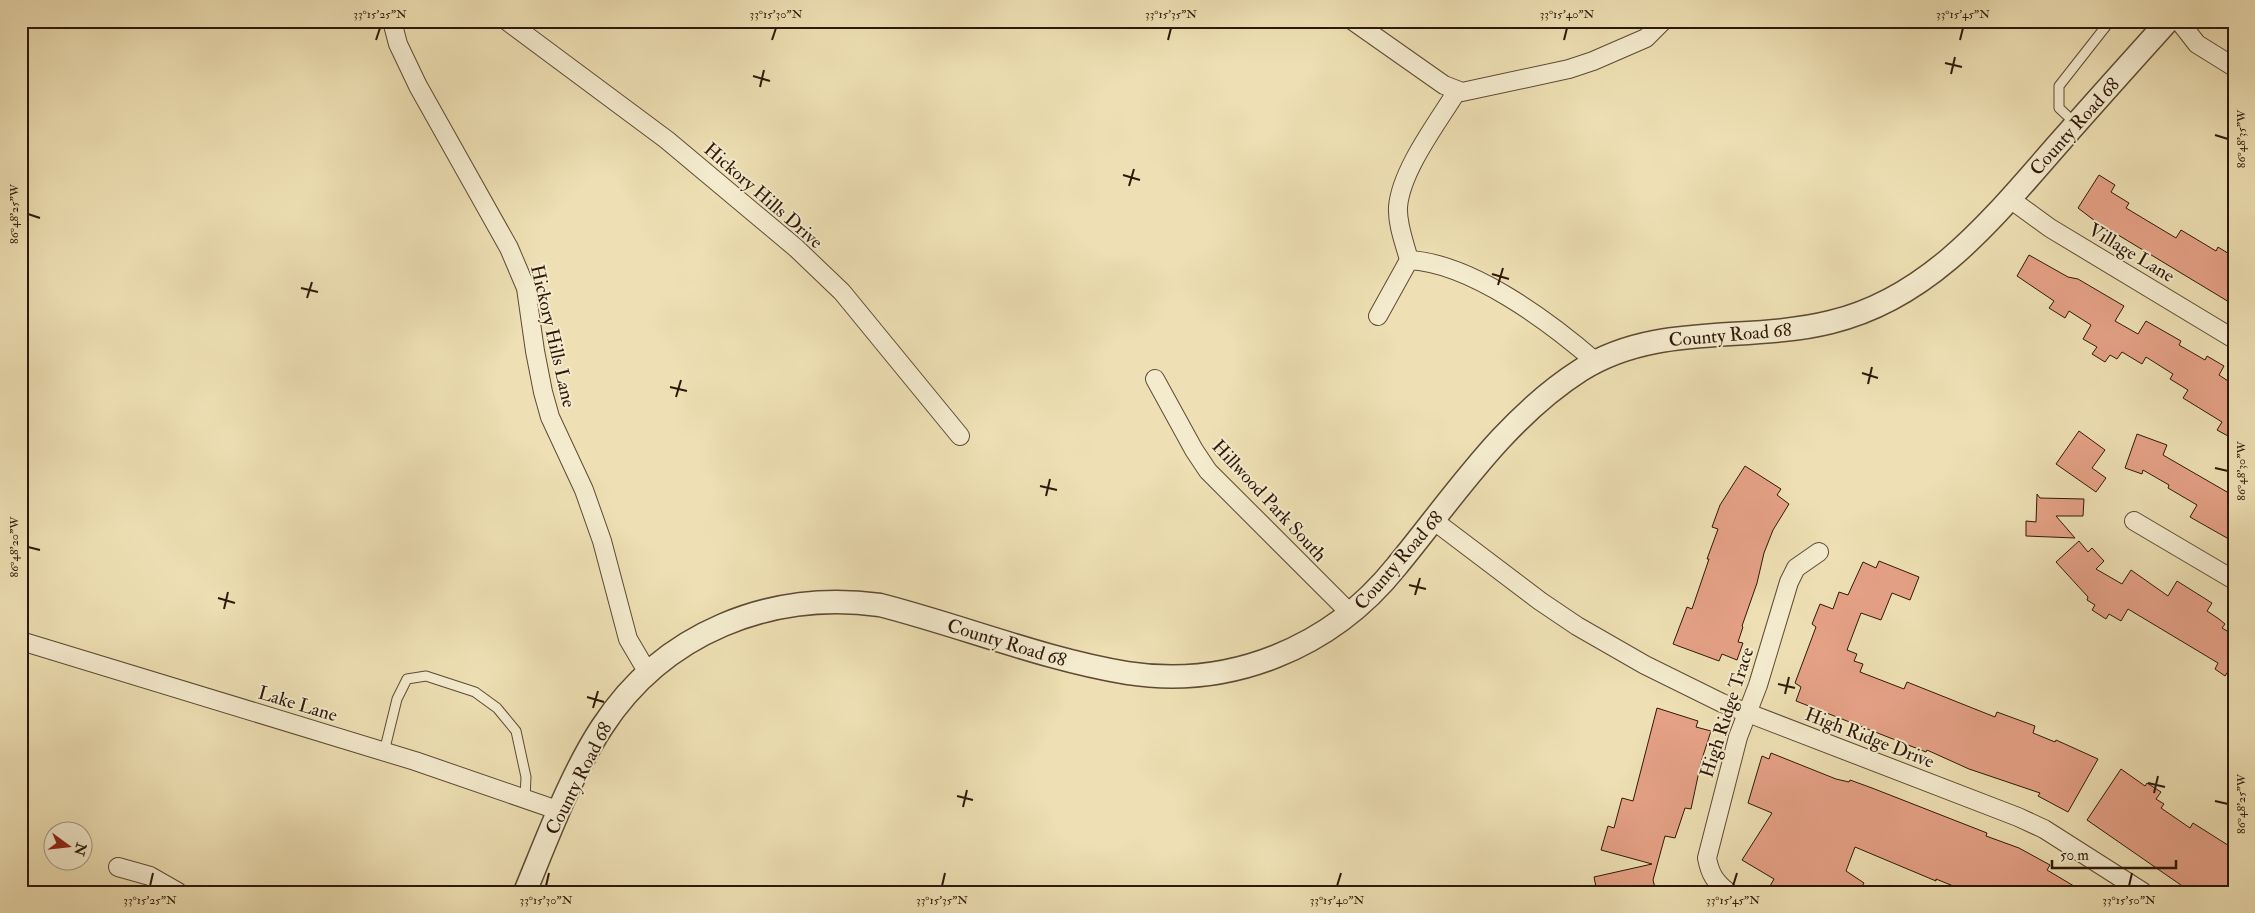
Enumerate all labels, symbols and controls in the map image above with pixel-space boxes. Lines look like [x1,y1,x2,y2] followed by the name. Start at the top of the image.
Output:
[353,7,407,22] text: 33°15'25"N
[750,7,803,22] text: 33°15'30"N
[1145,7,1197,22] text: 33°15'35"N
[1540,7,1595,22] text: 33°15'40"N
[1936,7,1990,22] text: 33°15'45"N
[2025,73,2125,181] street label: County Road 68
[2234,109,2249,168] text: 86°48'35"W
[699,138,828,254] street label: Hickory Hills Drive
[7,183,22,244] text: 86°48'25"W
[2084,218,2179,288] street label: Village Lane
[525,263,581,410] street label: Hickory Hills Lane
[1668,318,1793,352] street label: County Road 68
[1207,435,1332,567] street label: Hillwood Park South
[2234,441,2249,501] text: 86°48'30"W
[1349,506,1448,615] street label: County Road 68
[7,516,22,577] text: 86°48'20"W
[944,613,1069,672] street label: County Road 68
[1695,644,1759,781] street label: High Ridge Trace
[255,681,340,727] street label: Lake Lane
[1802,702,1938,774] street label: High Ridge Drive
[540,718,618,839] street label: County Road 68
[2234,773,2249,834] text: 86°48'25"W
[42,820,92,870] north arrow
[2052,838,2176,870] scale bar
[70,840,90,858] text: N
[2060,846,2089,865] text: 50 m
[123,893,177,908] text: 33°15'25"N
[520,893,573,908] text: 33°15'30"N
[916,893,968,908] text: 33°15'35"N
[1310,893,1365,908] text: 33°15'40"N
[1706,893,1760,908] text: 33°15'45"N
[2102,893,2156,908] text: 33°15'50"N

